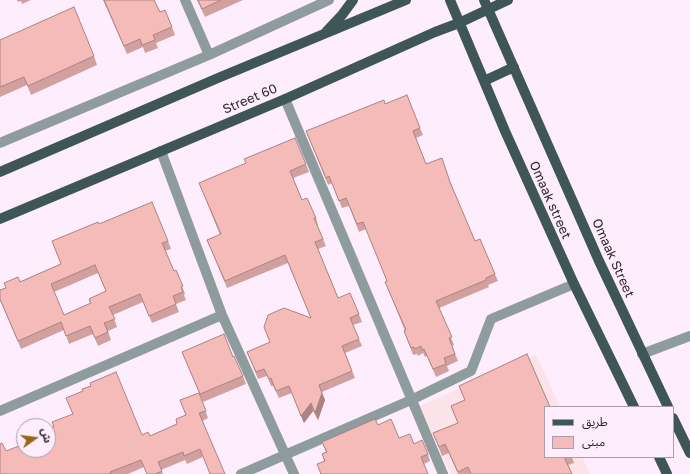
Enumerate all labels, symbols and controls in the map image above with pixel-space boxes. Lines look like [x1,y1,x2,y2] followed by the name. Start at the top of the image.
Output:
[220,81,280,117] street label: Street 60
[526,159,574,241] street label: Omaak street
[589,216,637,300] street label: Omaak Street
[544,406,674,458] legend
[582,414,608,429] text: طريق
[16,418,56,458] north arrow
[39,426,55,444] text: ش
[582,434,605,449] text: مبنى

